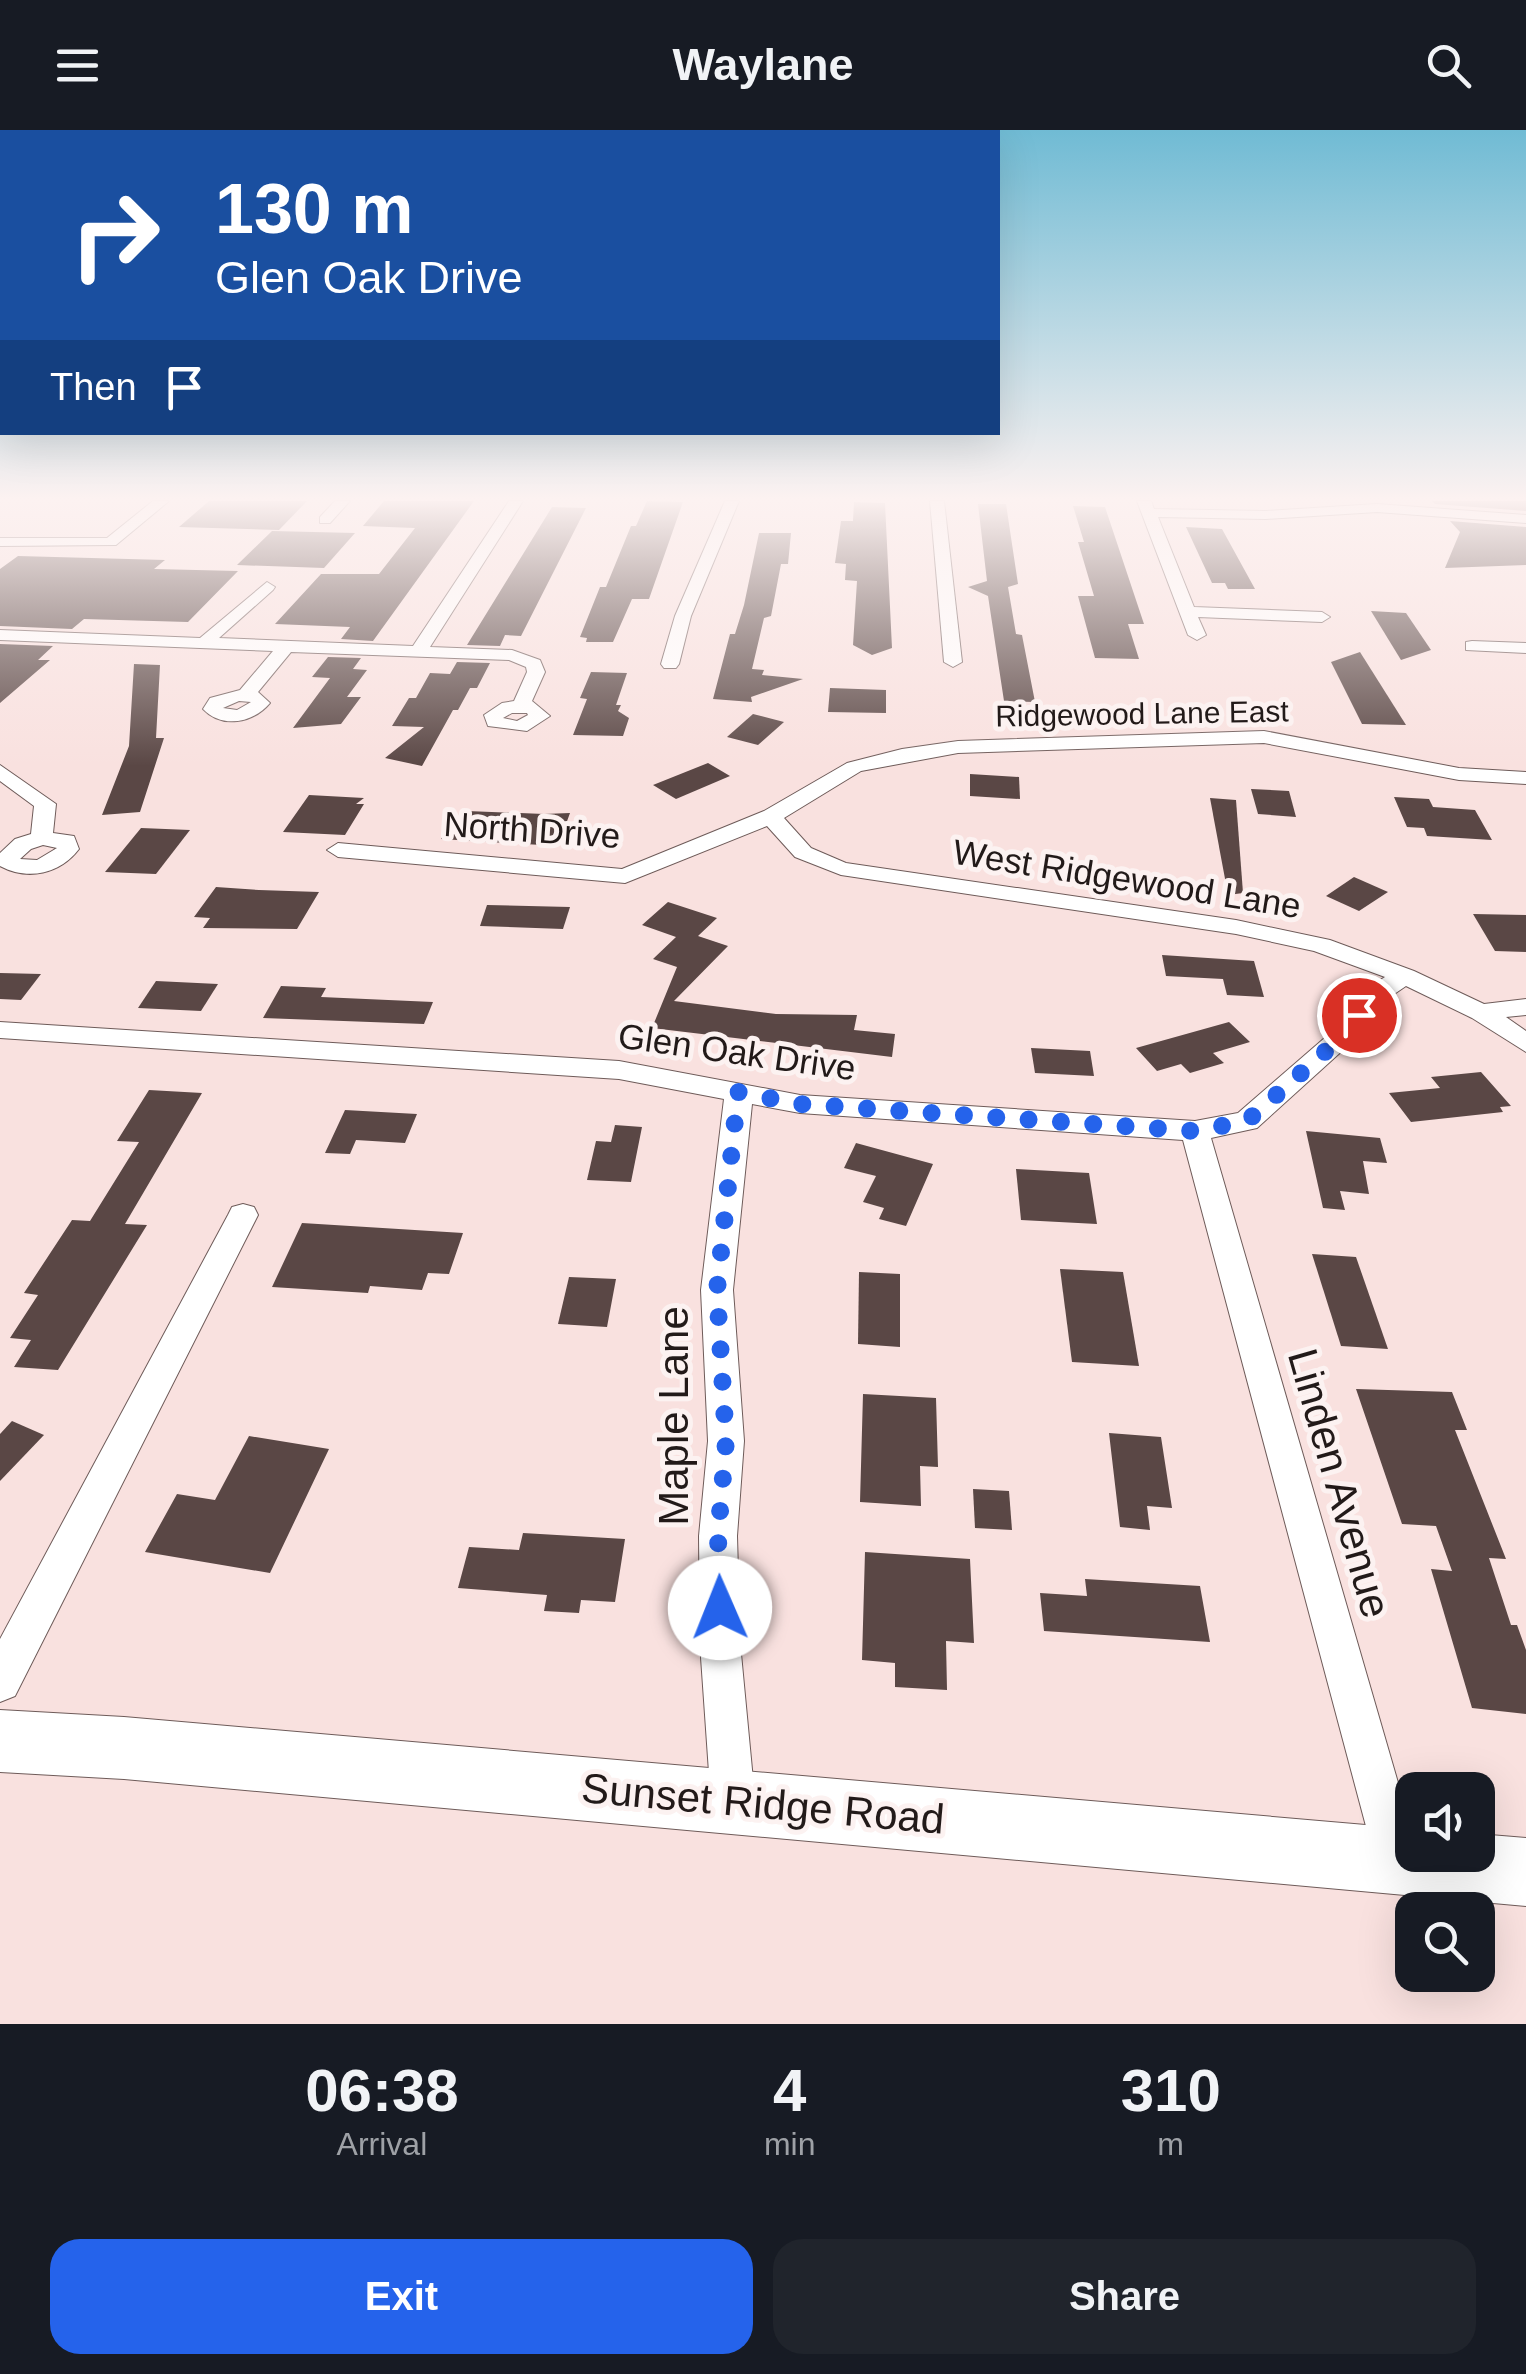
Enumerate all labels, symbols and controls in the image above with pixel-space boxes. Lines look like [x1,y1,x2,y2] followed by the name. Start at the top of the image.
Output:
[50,38,105,93] icon: menu
[1421,38,1476,93] icon: search
[673,39,853,90] text: Waylane
[50,170,180,300] icon: right
[215,170,413,248] text: 130 m
[215,252,523,303] text: Glen Oak Drive
[157,360,212,415] icon: arrive
[50,366,137,408] text: Then
[995,694,1290,733] street label: Ridgewood Lane East
[442,804,622,855] street label: North Drive
[950,832,1304,925] street label: West Ridgewood Lane
[1317,973,1402,1058] pin
[1332,988,1387,1043] icon: arrive
[616,1016,858,1087] street label: Glen Oak Drive
[650,1306,697,1526] street label: Maple Lane
[1279,1343,1400,1623] street label: Linden Avenue
[668,1556,772,1660] position arrow
[579,1764,946,1843] street label: Sunset Ridge Road
[1395,1772,1495,1992] map controls
[1395,1772,1495,1872] button: sound
[1395,1892,1495,1992] button: search
[305,2057,459,2124] text: 06:38
[773,2057,806,2124] text: 4
[1121,2057,1221,2124] text: 310
[337,2126,427,2162] text: Arrival
[764,2126,815,2162] text: min
[1157,2126,1184,2162] text: m
[50,2239,753,2354] button: Exit
[773,2239,1476,2354] button: Share

